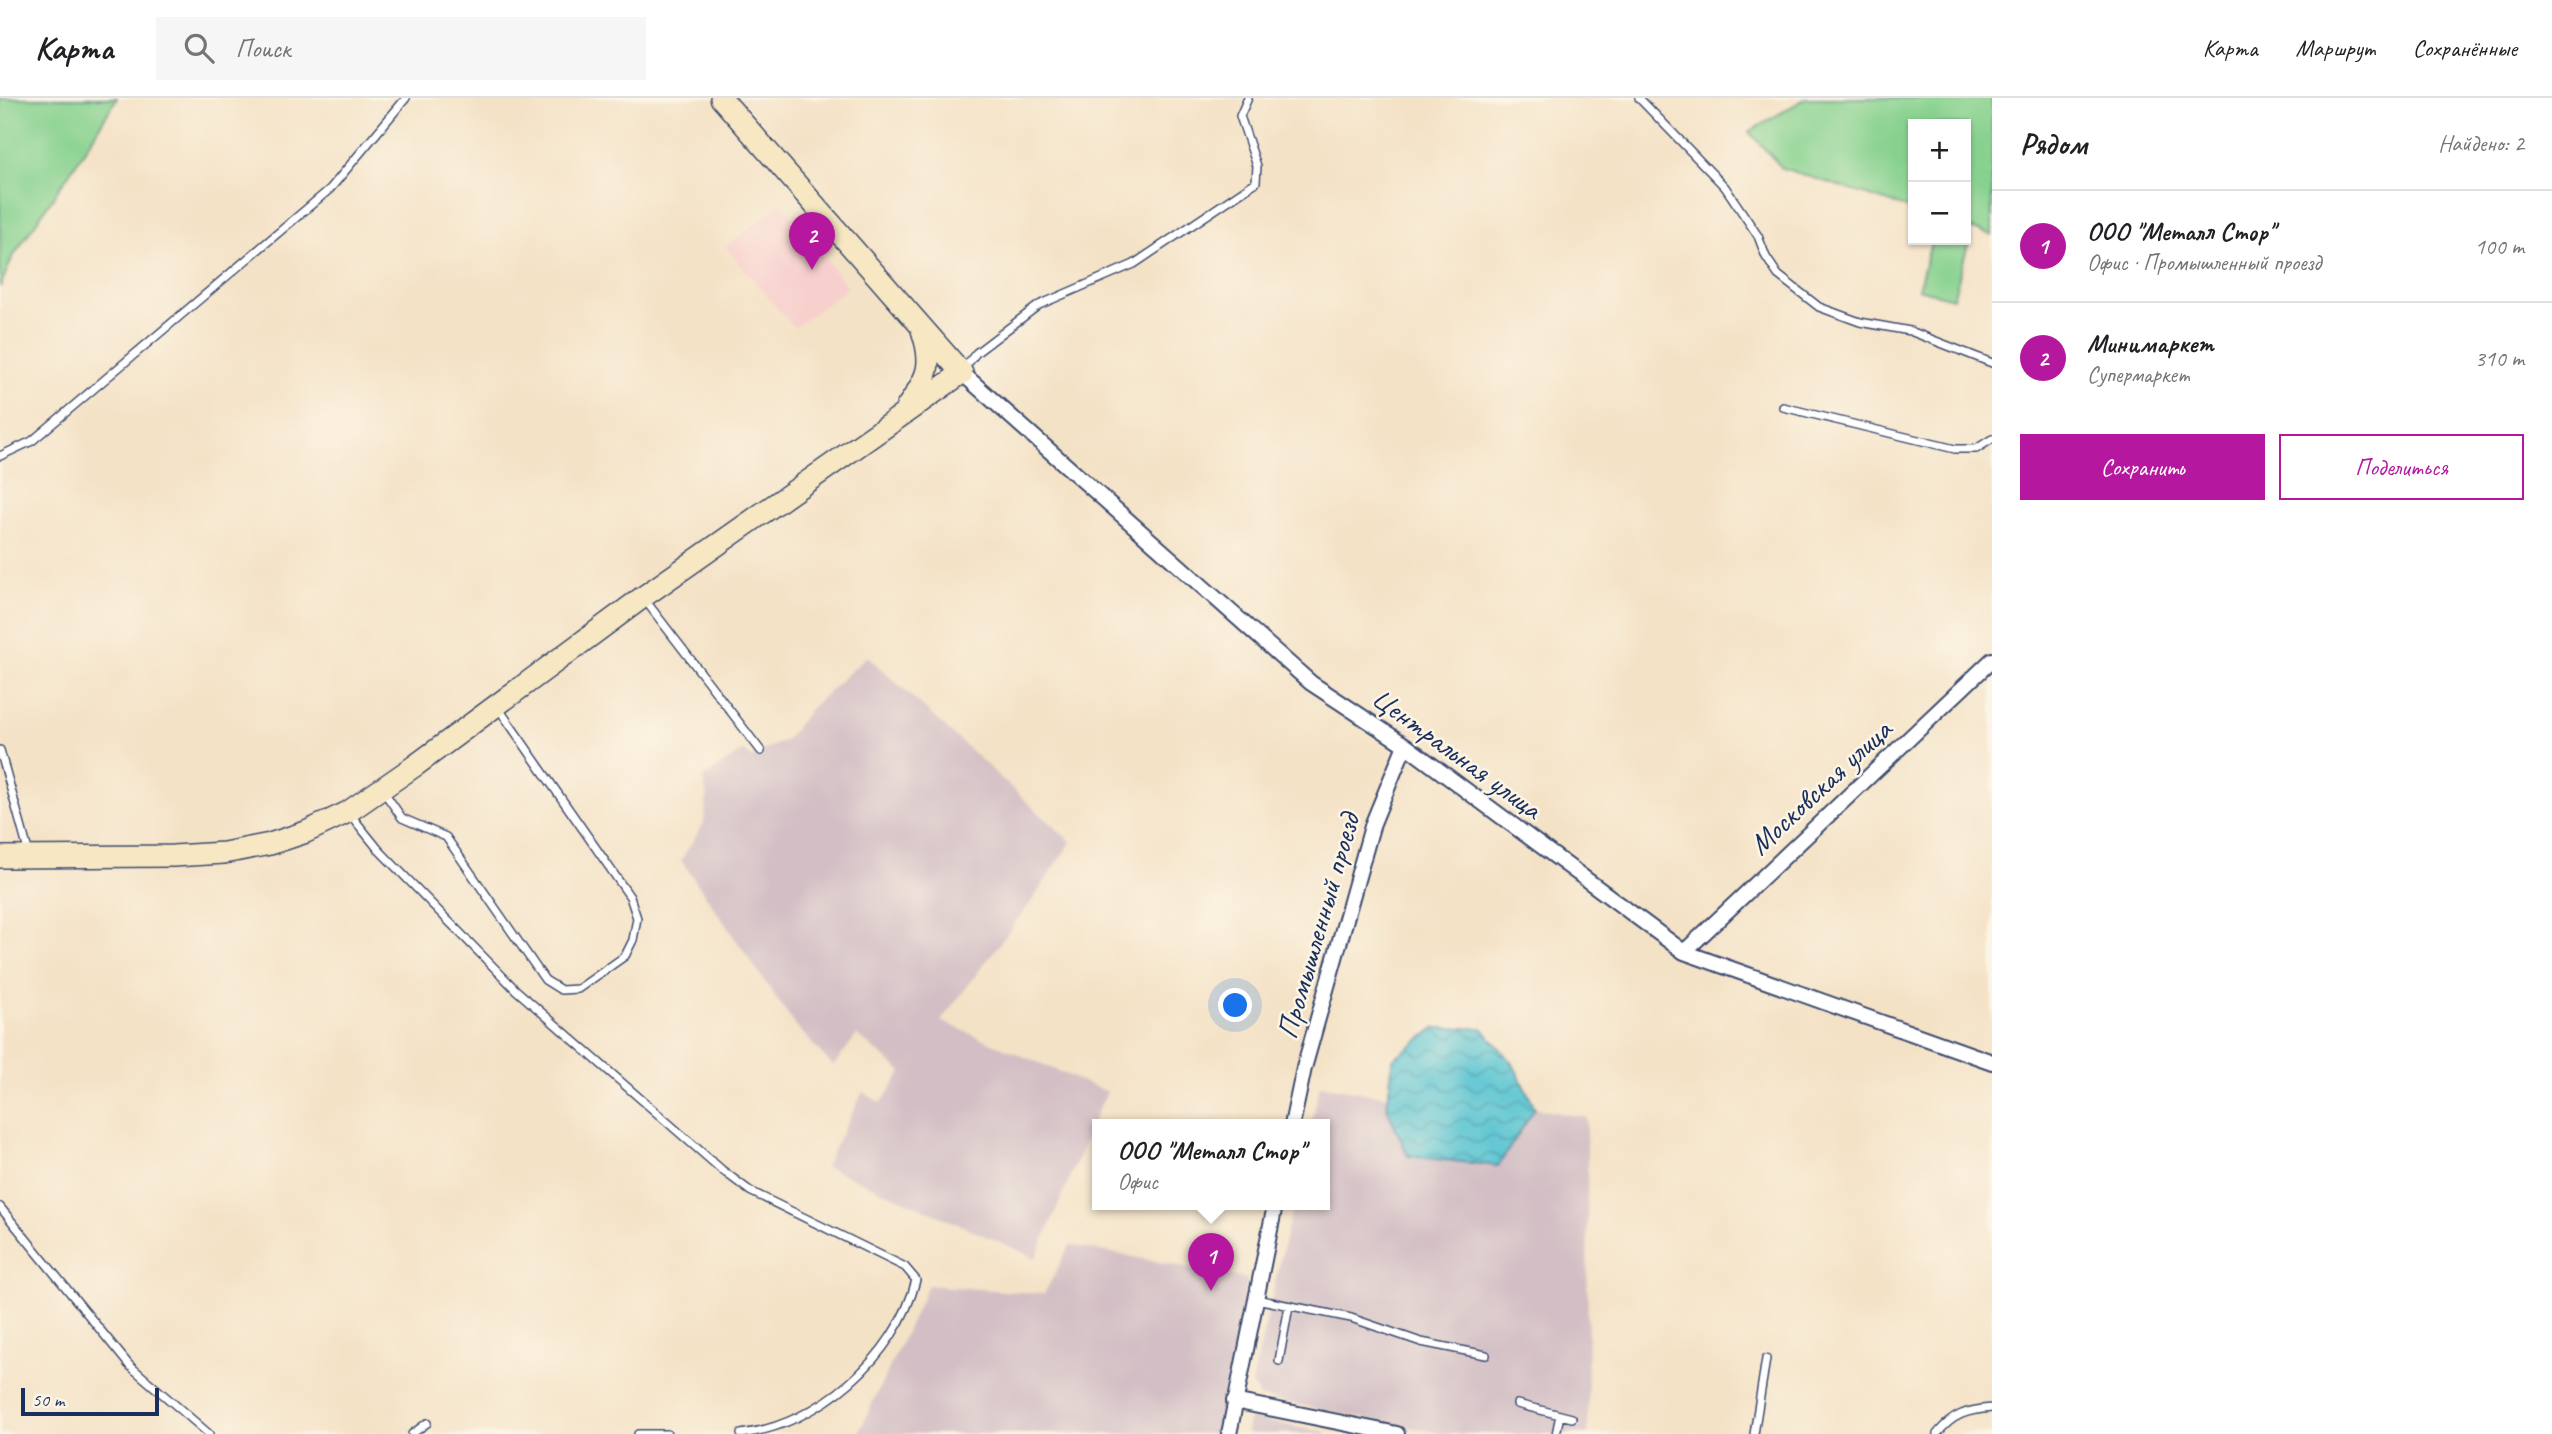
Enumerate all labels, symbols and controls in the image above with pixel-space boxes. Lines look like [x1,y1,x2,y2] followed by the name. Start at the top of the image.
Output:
[156,17,646,80] search box
[35,27,114,69] text: Карта
[180,29,218,67] icon: search
[236,32,290,65] text: Поиск
[2203,33,2258,63] text: Карта
[2296,33,2375,63] text: Маршрут
[2413,33,2517,63] text: Сохранённые
[1908,119,1971,245] map controls
[1908,119,1971,182] button: +
[2020,125,2087,163] text: Рядом
[2438,129,2524,158] text: Найдено: 2
[1908,182,1971,245] button: −
[789,212,835,270] pin: 2
[2087,215,2274,248] text: ООО "Металл Стор"
[2038,232,2048,261] text: 1
[2475,232,2524,261] text: 100 m
[2087,248,2321,277] text: Офис · Промышленный проезд
[2087,327,2214,360] text: Минимаркет
[2038,344,2048,373] text: 2
[2475,344,2524,373] text: 310 m
[2087,360,2190,389] text: Супермаркет
[2020,434,2265,500] button: Сохранить
[2279,434,2524,500] button: Поделиться
[1365,679,1551,829] street label: Центральная улица
[1741,710,1901,863] street label: Московская улица
[1268,807,1369,1043] street label: Промышленный проезд
[1218,988,1252,1022] your location
[1092,1119,1330,1210] popup
[1117,1134,1305,1167] text: ООО "Металл Стор"
[1117,1167,1158,1196] text: Офис
[1188,1233,1234,1291] pin: 1
[21,1385,159,1417] scale bar
[32,1388,64,1412] text: 50 m

